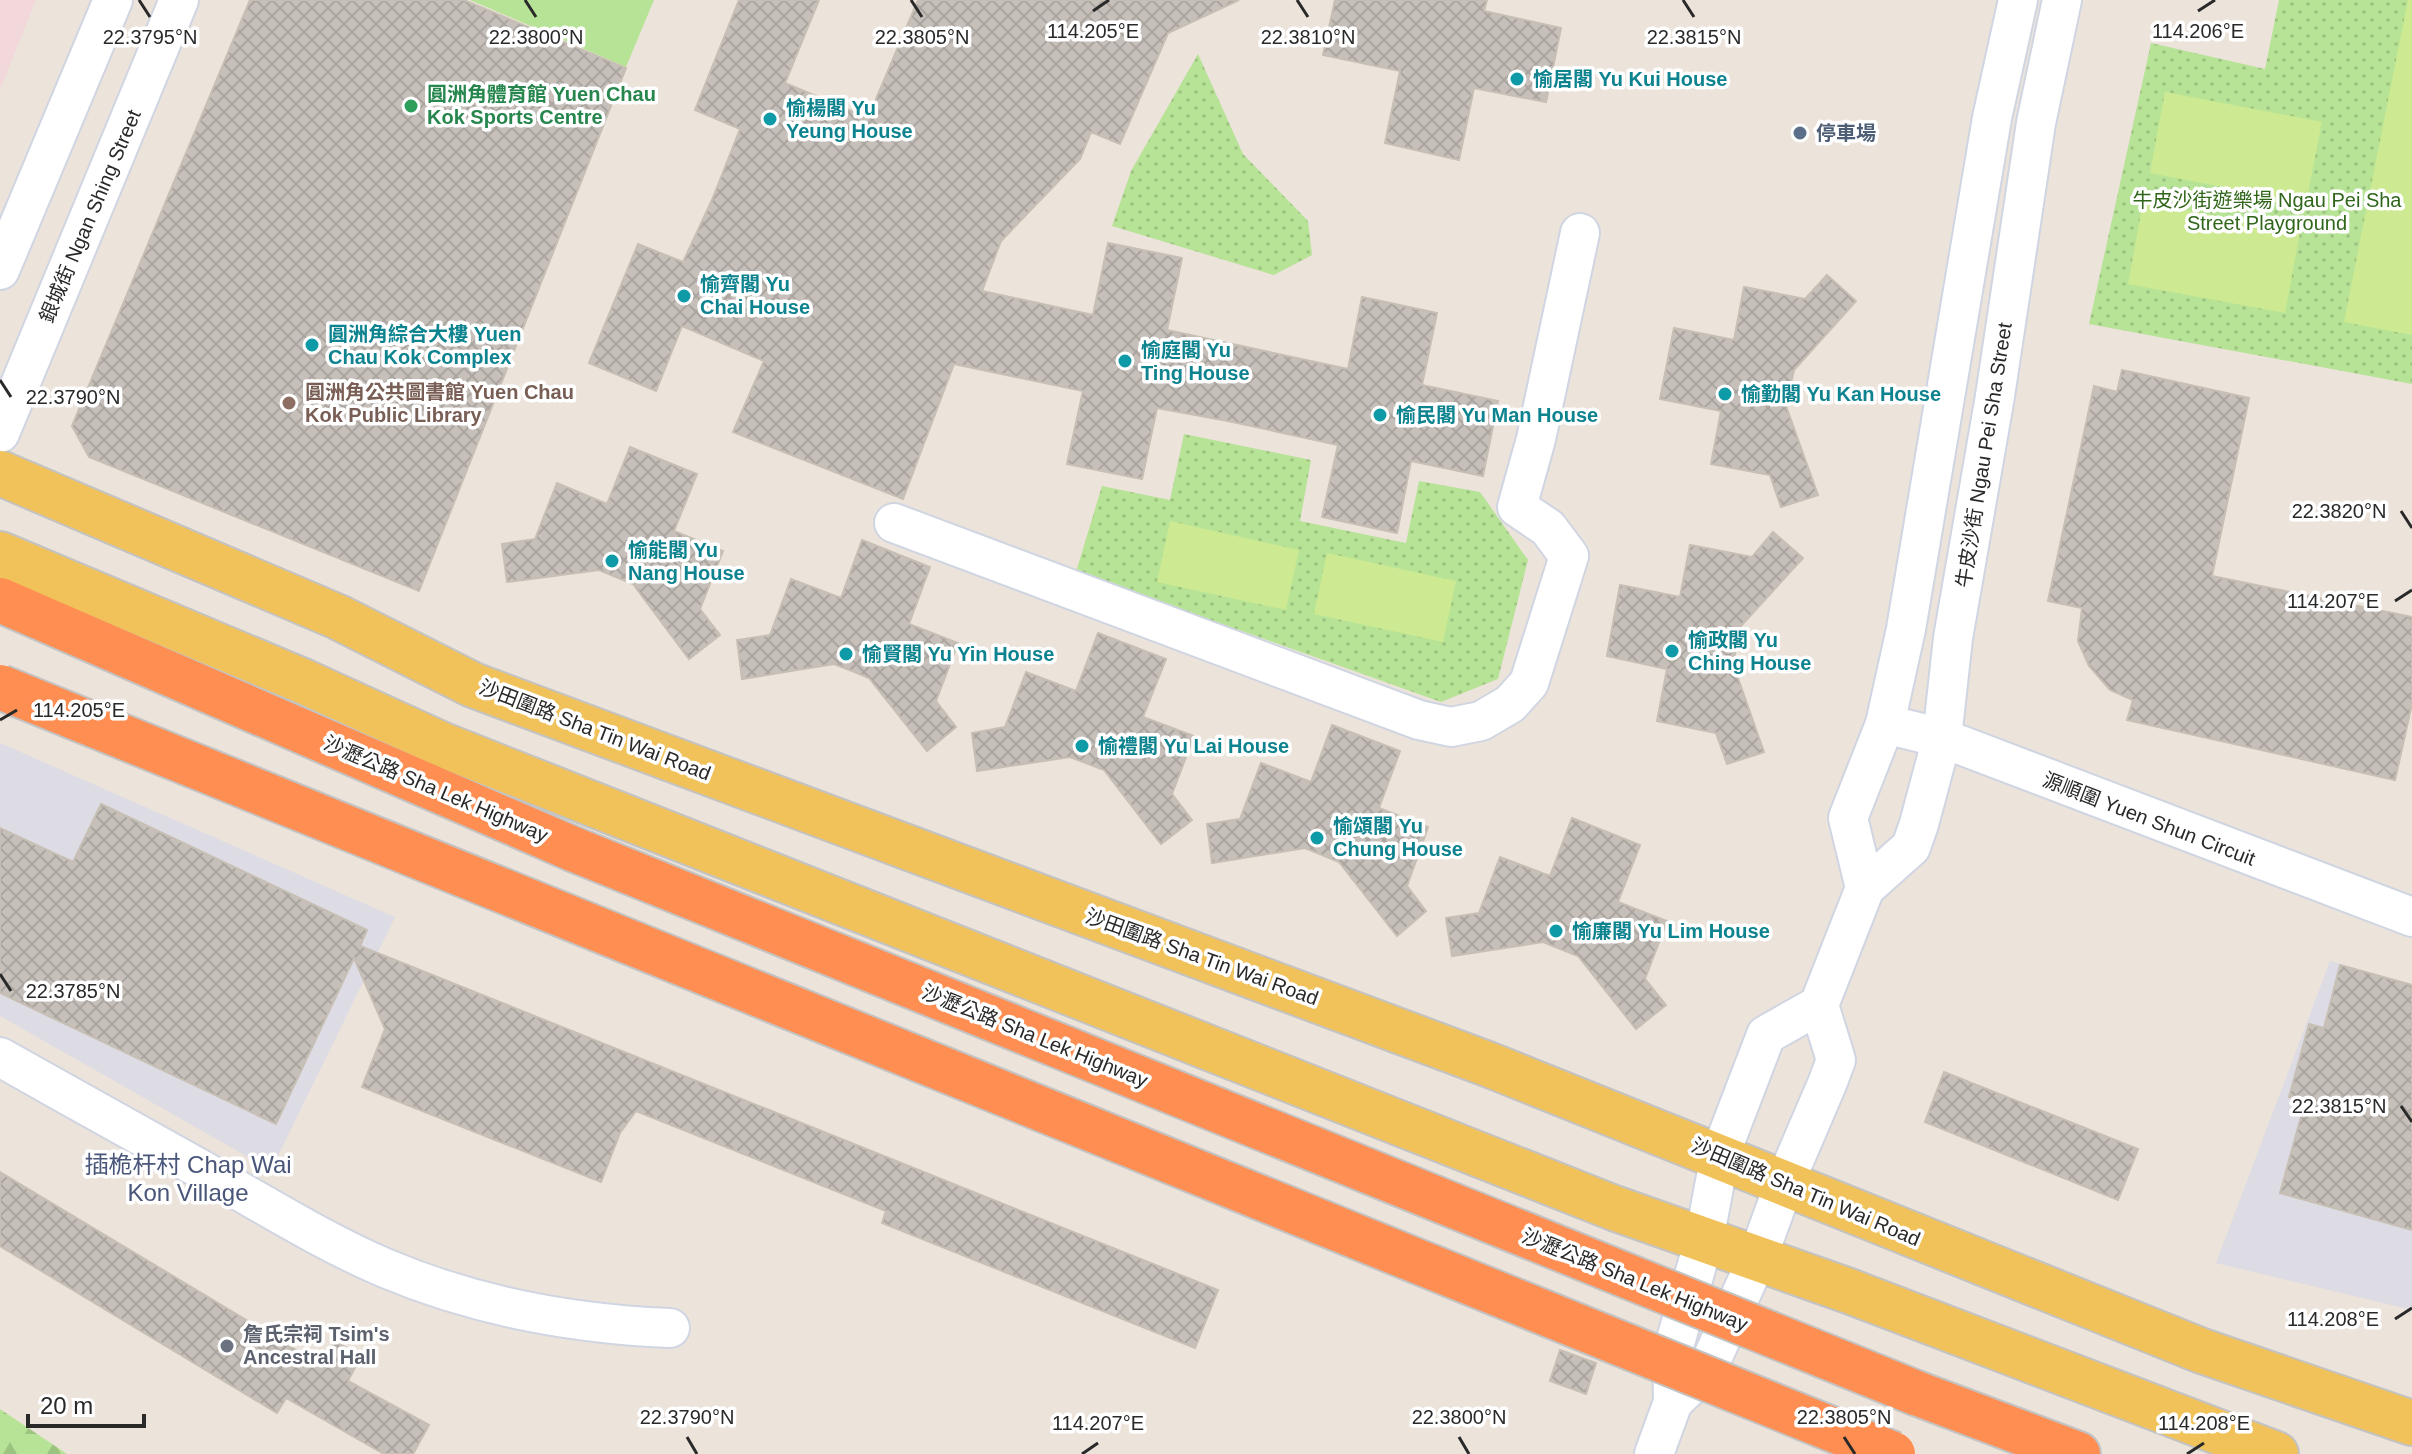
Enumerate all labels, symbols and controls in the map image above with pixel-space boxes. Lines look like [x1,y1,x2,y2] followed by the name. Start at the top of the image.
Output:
[1047,20,1139,42] text: 114.205°E
[2152,20,2244,42] text: 114.206°E
[103,26,197,48] text: 22.3795°N
[489,26,583,48] text: 22.3800°N
[875,26,969,48] text: 22.3805°N
[1261,26,1355,48] text: 22.3810°N
[1647,26,1741,48] text: 22.3815°N
[1533,68,1727,90] place label: 愉居閣 Yu Kui House
[1508,70,1526,88] marker: 愉居閣 Yu Kui House
[427,83,656,128] place label: 圓洲角體育館 Yuen Chau Kok Sports Centre
[402,97,420,115] marker: 圓洲角體育館 Yuen Chau Kok Sports Centre
[786,97,913,142] place label: 愉楊閣 Yu Yeung House
[35,106,145,326] street label: 銀城街 Ngan Shing Street
[761,110,779,128] marker: 愉楊閣 Yu Yeung House
[1816,122,1876,144] place label: 停車場
[1791,124,1809,142] marker: 停車場
[2133,189,2402,234] park label: 牛皮沙街遊樂場 Ngau Pei Sha Street Playground
[700,273,810,318] place label: 愉齊閣 Yu Chai House
[675,287,693,305] marker: 愉齊閣 Yu Chai House
[1952,321,2016,589] street label: 牛皮沙街 Ngau Pei Sha Street
[328,323,521,368] place label: 圓洲角綜合大樓 Yuen Chau Kok Complex
[303,336,321,354] marker: 圓洲角綜合大樓 Yuen Chau Kok Complex
[1141,339,1250,384] place label: 愉庭閣 Yu Ting House
[1116,352,1134,370] marker: 愉庭閣 Yu Ting House
[305,381,574,426] place label: 圓洲角公共圖書館 Yuen Chau Kok Public Library
[1741,383,1941,405] place label: 愉勤閣 Yu Kan House
[1716,385,1734,403] marker: 愉勤閣 Yu Kan House
[26,386,120,408] text: 22.3790°N
[280,394,298,412] marker: 圓洲角公共圖書館 Yuen Chau Kok Public Library
[1396,404,1598,426] place label: 愉民閣 Yu Man House
[1371,406,1389,424] marker: 愉民閣 Yu Man House
[2292,500,2386,522] text: 22.3820°N
[628,539,745,584] place label: 愉能閣 Yu Nang House
[603,552,621,570] marker: 愉能閣 Yu Nang House
[2287,590,2379,612] text: 114.207°E
[1688,629,1811,674] place label: 愉政閣 Yu Ching House
[1663,642,1681,660] marker: 愉政閣 Yu Ching House
[862,643,1054,665] place label: 愉賢閣 Yu Yin House
[837,645,855,663] marker: 愉賢閣 Yu Yin House
[476,676,714,784] street label: 沙田圍路 Sha Tin Wai Road
[33,699,125,721] text: 114.205°E
[321,732,551,846] street label: 沙瀝公路 Sha Lek Highway
[1098,735,1289,757] place label: 愉禮閣 Yu Lai House
[1073,737,1091,755] marker: 愉禮閣 Yu Lai House
[2040,768,2259,870] street label: 源順圍 Yuen Shun Circuit
[1333,815,1463,860] place label: 愉頌閣 Yu Chung House
[1308,829,1326,847] marker: 愉頌閣 Yu Chung House
[1083,905,1321,1009] street label: 沙田圍路 Sha Tin Wai Road
[1572,920,1770,942] place label: 愉廉閣 Yu Lim House
[1547,922,1565,940] marker: 愉廉閣 Yu Lim House
[26,980,120,1002] text: 22.3785°N
[919,981,1151,1091] street label: 沙瀝公路 Sha Lek Highway
[2292,1095,2386,1117] text: 22.3815°N
[1688,1134,1924,1250] street label: 沙田圍路 Sha Tin Wai Road
[84,1151,292,1206] district label: 插桅杆村 Chap Wai Kon Village
[1519,1225,1751,1335] street label: 沙瀝公路 Sha Lek Highway
[2287,1308,2379,1330] text: 114.208°E
[243,1323,390,1368] place label: 詹氏宗祠 Tsim's Ancestral Hall
[218,1337,236,1355] marker: 詹氏宗祠 Tsim's Ancestral Hall
[28,1378,144,1428] scale bar
[40,1392,93,1419] text: 20 m
[640,1406,734,1428] text: 22.3790°N
[1412,1406,1506,1428] text: 22.3800°N
[1797,1406,1891,1428] text: 22.3805°N
[1052,1412,1144,1434] text: 114.207°E
[2158,1412,2250,1434] text: 114.208°E

